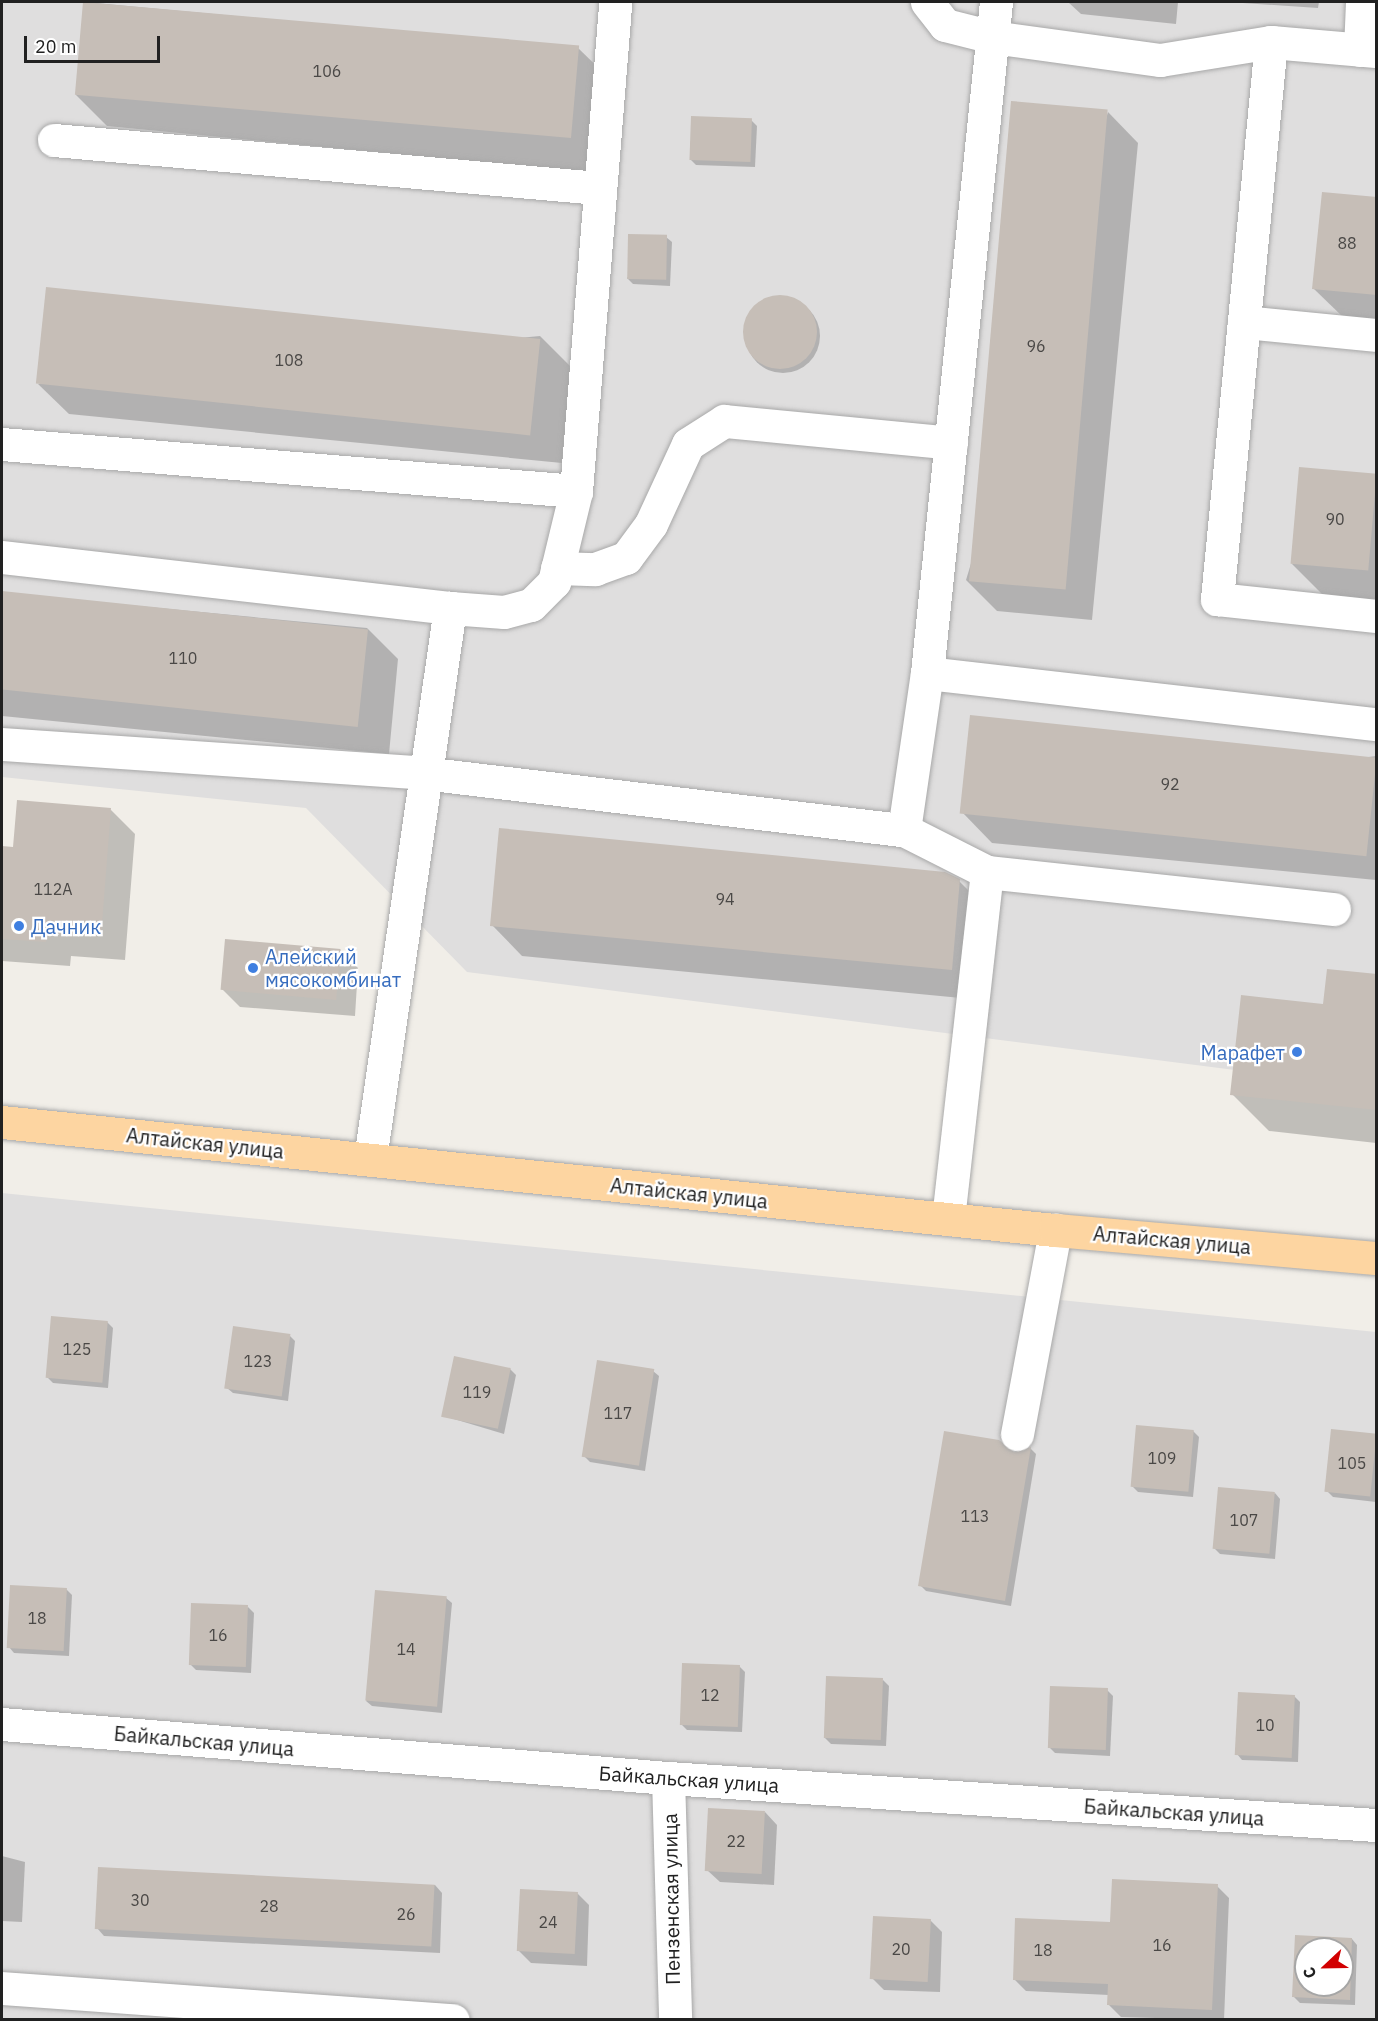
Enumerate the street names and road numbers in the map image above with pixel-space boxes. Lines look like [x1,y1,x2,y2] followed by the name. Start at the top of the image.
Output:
[125,1123,285,1163] street label: Алтайская улица
[609,1173,769,1213] street label: Алтайская улица
[1092,1221,1252,1259] street label: Алтайская улица
[113,1721,295,1761] street label: Байкальская улица
[598,1761,780,1797] street label: Байкальская улица
[1083,1794,1265,1830] street label: Байкальская улица
[658,1813,684,1985] street label: Пензенская улица

